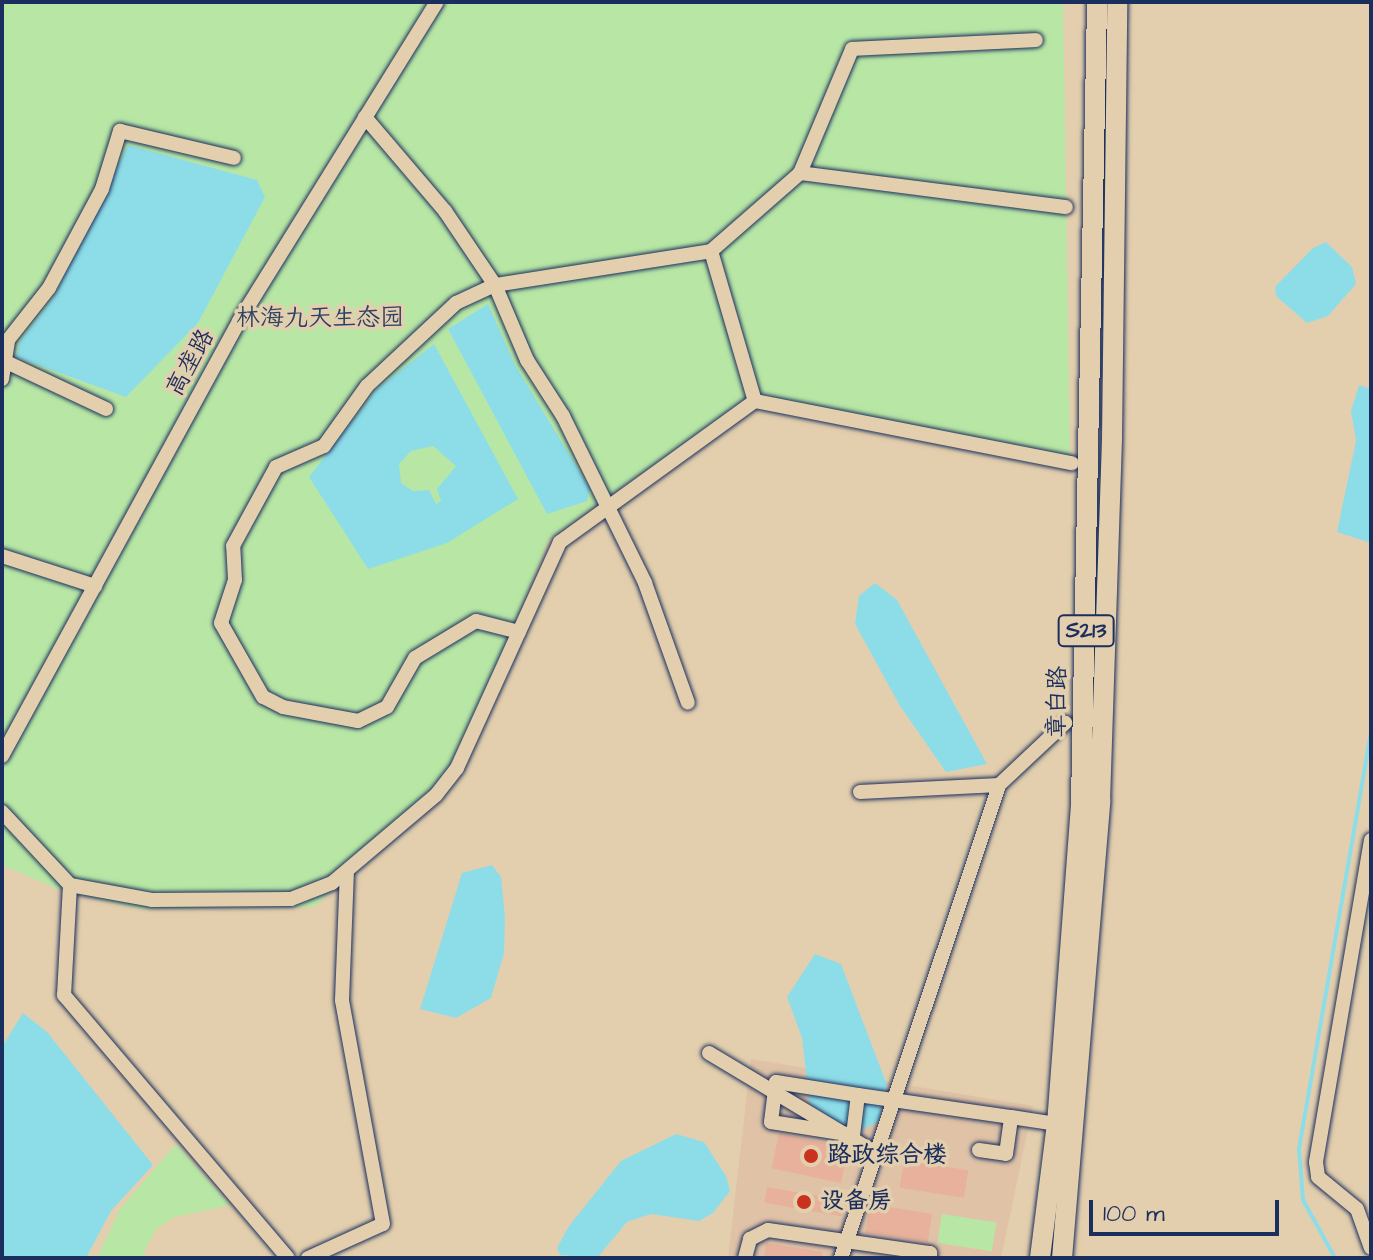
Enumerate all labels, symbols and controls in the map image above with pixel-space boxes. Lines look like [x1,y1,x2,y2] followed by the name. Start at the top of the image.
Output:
[236,305,404,333] park label: 林海九天生态园
[161,325,221,401] street label: 高垄路
[1056,613,1116,649] road number: S213
[1043,666,1073,738] street label: 章白路
[827,1142,947,1170] place label: 路政综合楼
[802,1147,820,1165] marker: 路政综合楼
[1093,1184,1283,1234] scale bar
[820,1188,892,1216] place label: 设备房
[795,1193,813,1211] marker: 设备房
[1103,1197,1165,1231] text: 100 m

